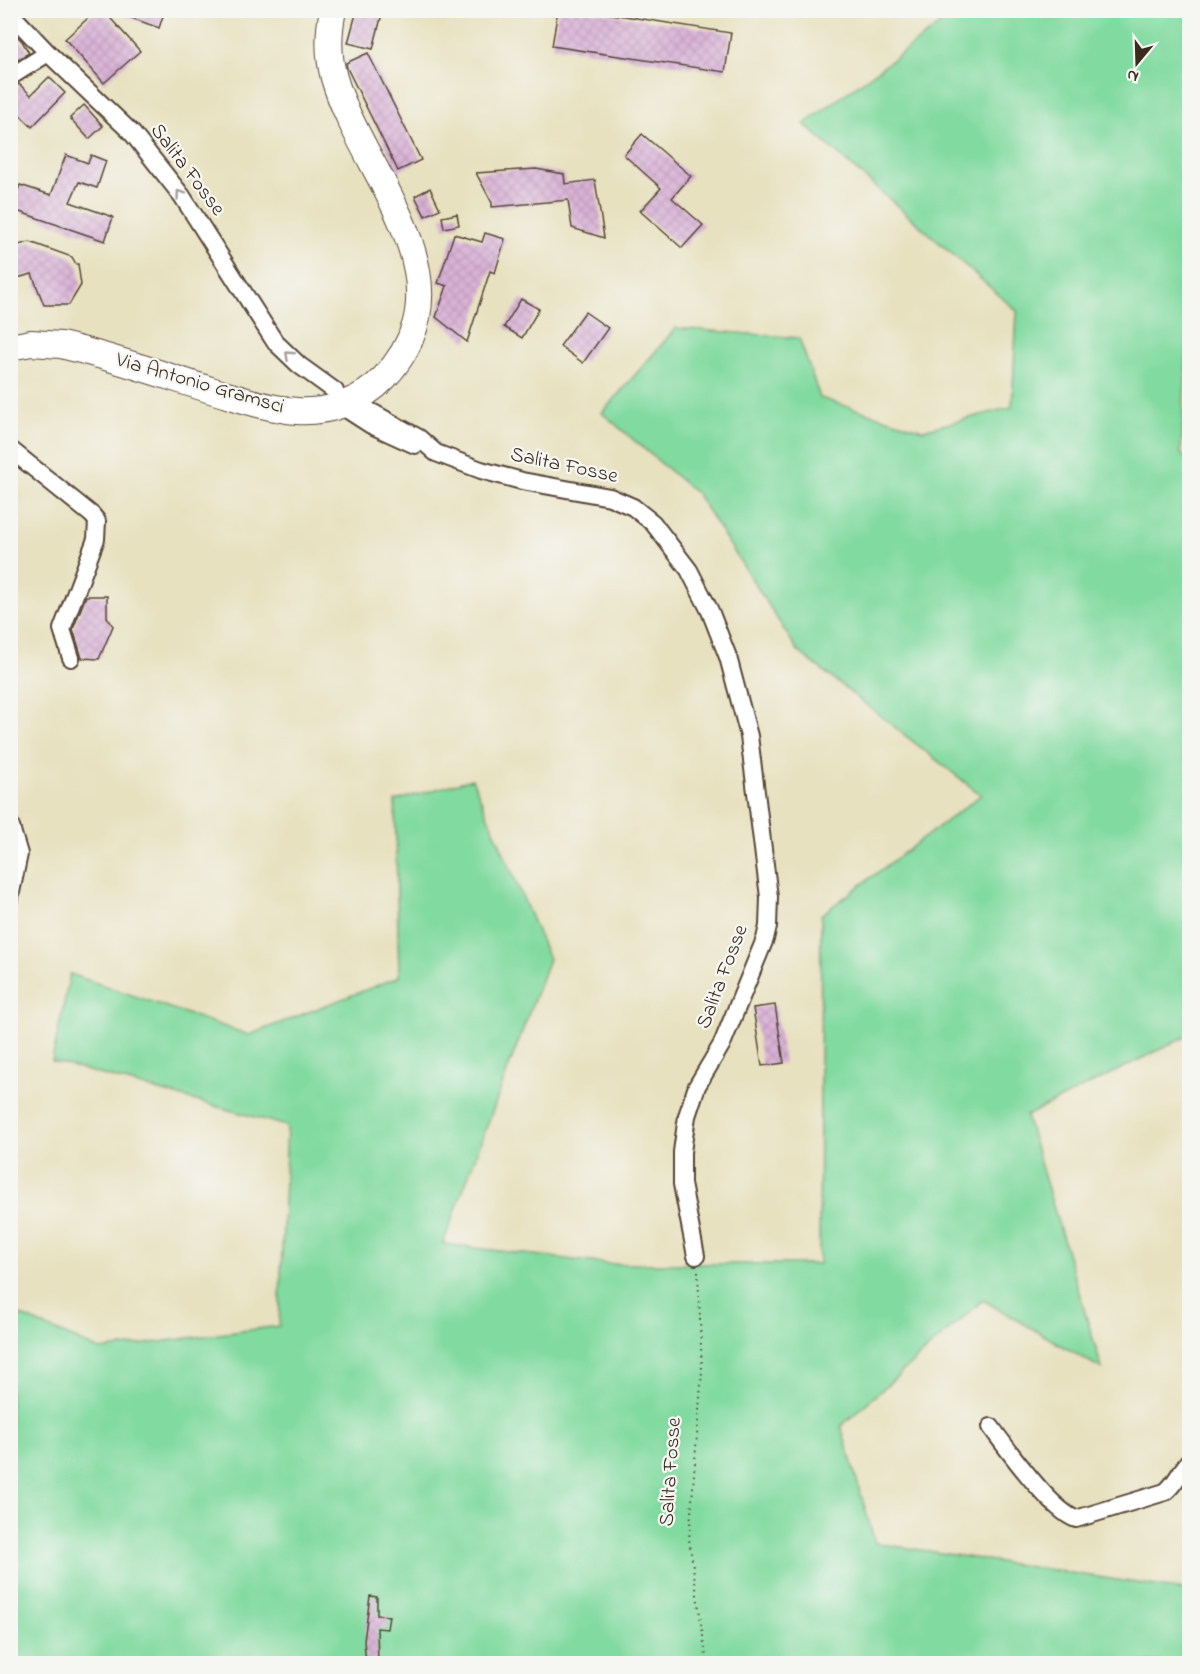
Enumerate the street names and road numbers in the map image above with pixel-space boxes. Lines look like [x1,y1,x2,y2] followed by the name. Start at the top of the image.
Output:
[142,117,232,223] street label: Salita Fosse
[111,345,288,422] street label: Via Antonio Gramsci
[507,440,621,492] street label: Salita Fosse
[689,920,757,1033] street label: Salita Fosse
[652,1416,690,1528] street label: Salita Fosse

